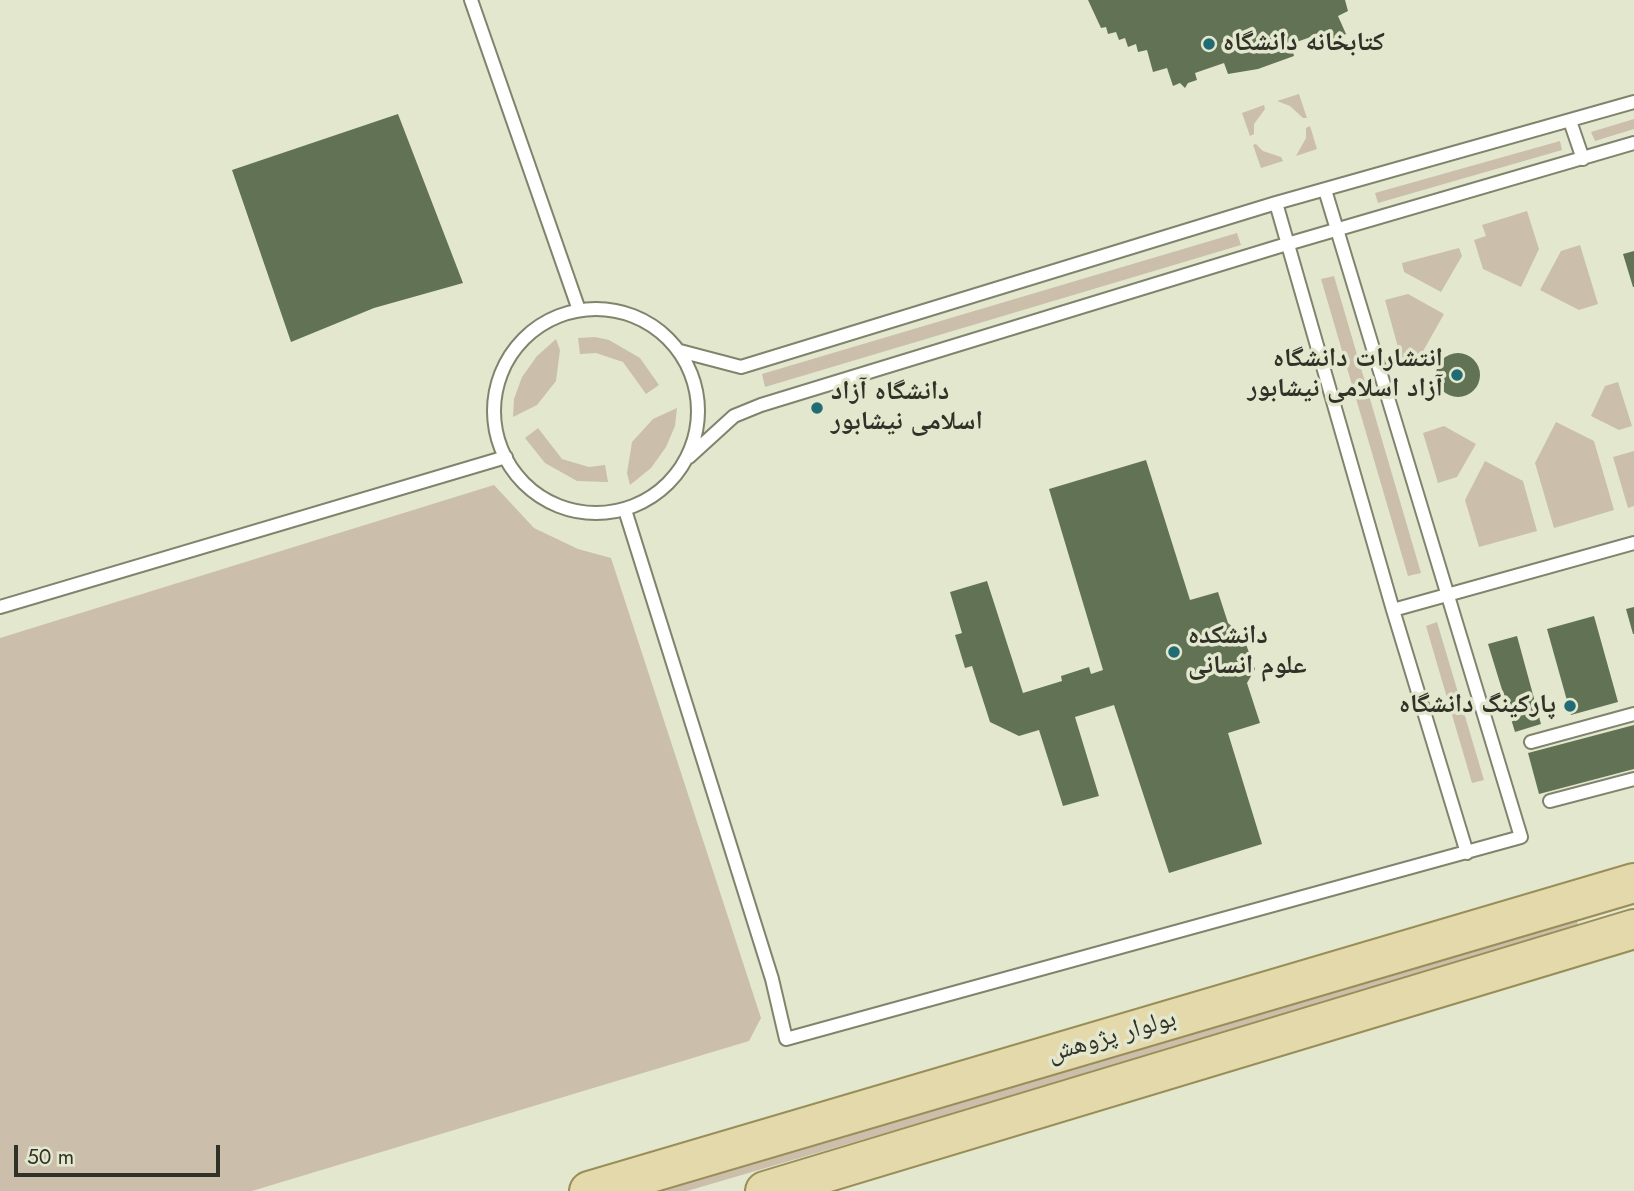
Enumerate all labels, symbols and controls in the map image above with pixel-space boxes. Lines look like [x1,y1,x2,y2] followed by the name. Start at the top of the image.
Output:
[1223,28,1385,60] place label: کتابخانه دانشگاه
[1201,36,1217,52] marker: کتابخانه دانشگاه
[1248,344,1443,406] place label: انتشارات دانشگاه آزاد اسلامی نیشابور
[1449,367,1465,383] marker: انتشارات دانشگاه آزاد اسلامی نیشابور
[831,377,983,438] place label: دانشگاه آزاد اسلامی نیشابور
[809,400,825,416] marker: دانشگاه آزاد اسلامی نیشابور
[1188,621,1307,682] place label: دانشکده علوم انسانی
[1166,644,1182,660] marker: دانشکده علوم انسانی
[1399,690,1556,722] place label: پارکینگ دانشگاه
[1562,698,1578,714] marker: پارکینگ دانشگاه
[1044,1004,1180,1070] street label: بولوار پژوهش
[18,1132,224,1176] scale bar
[27,1142,74,1172] text: 50 m

